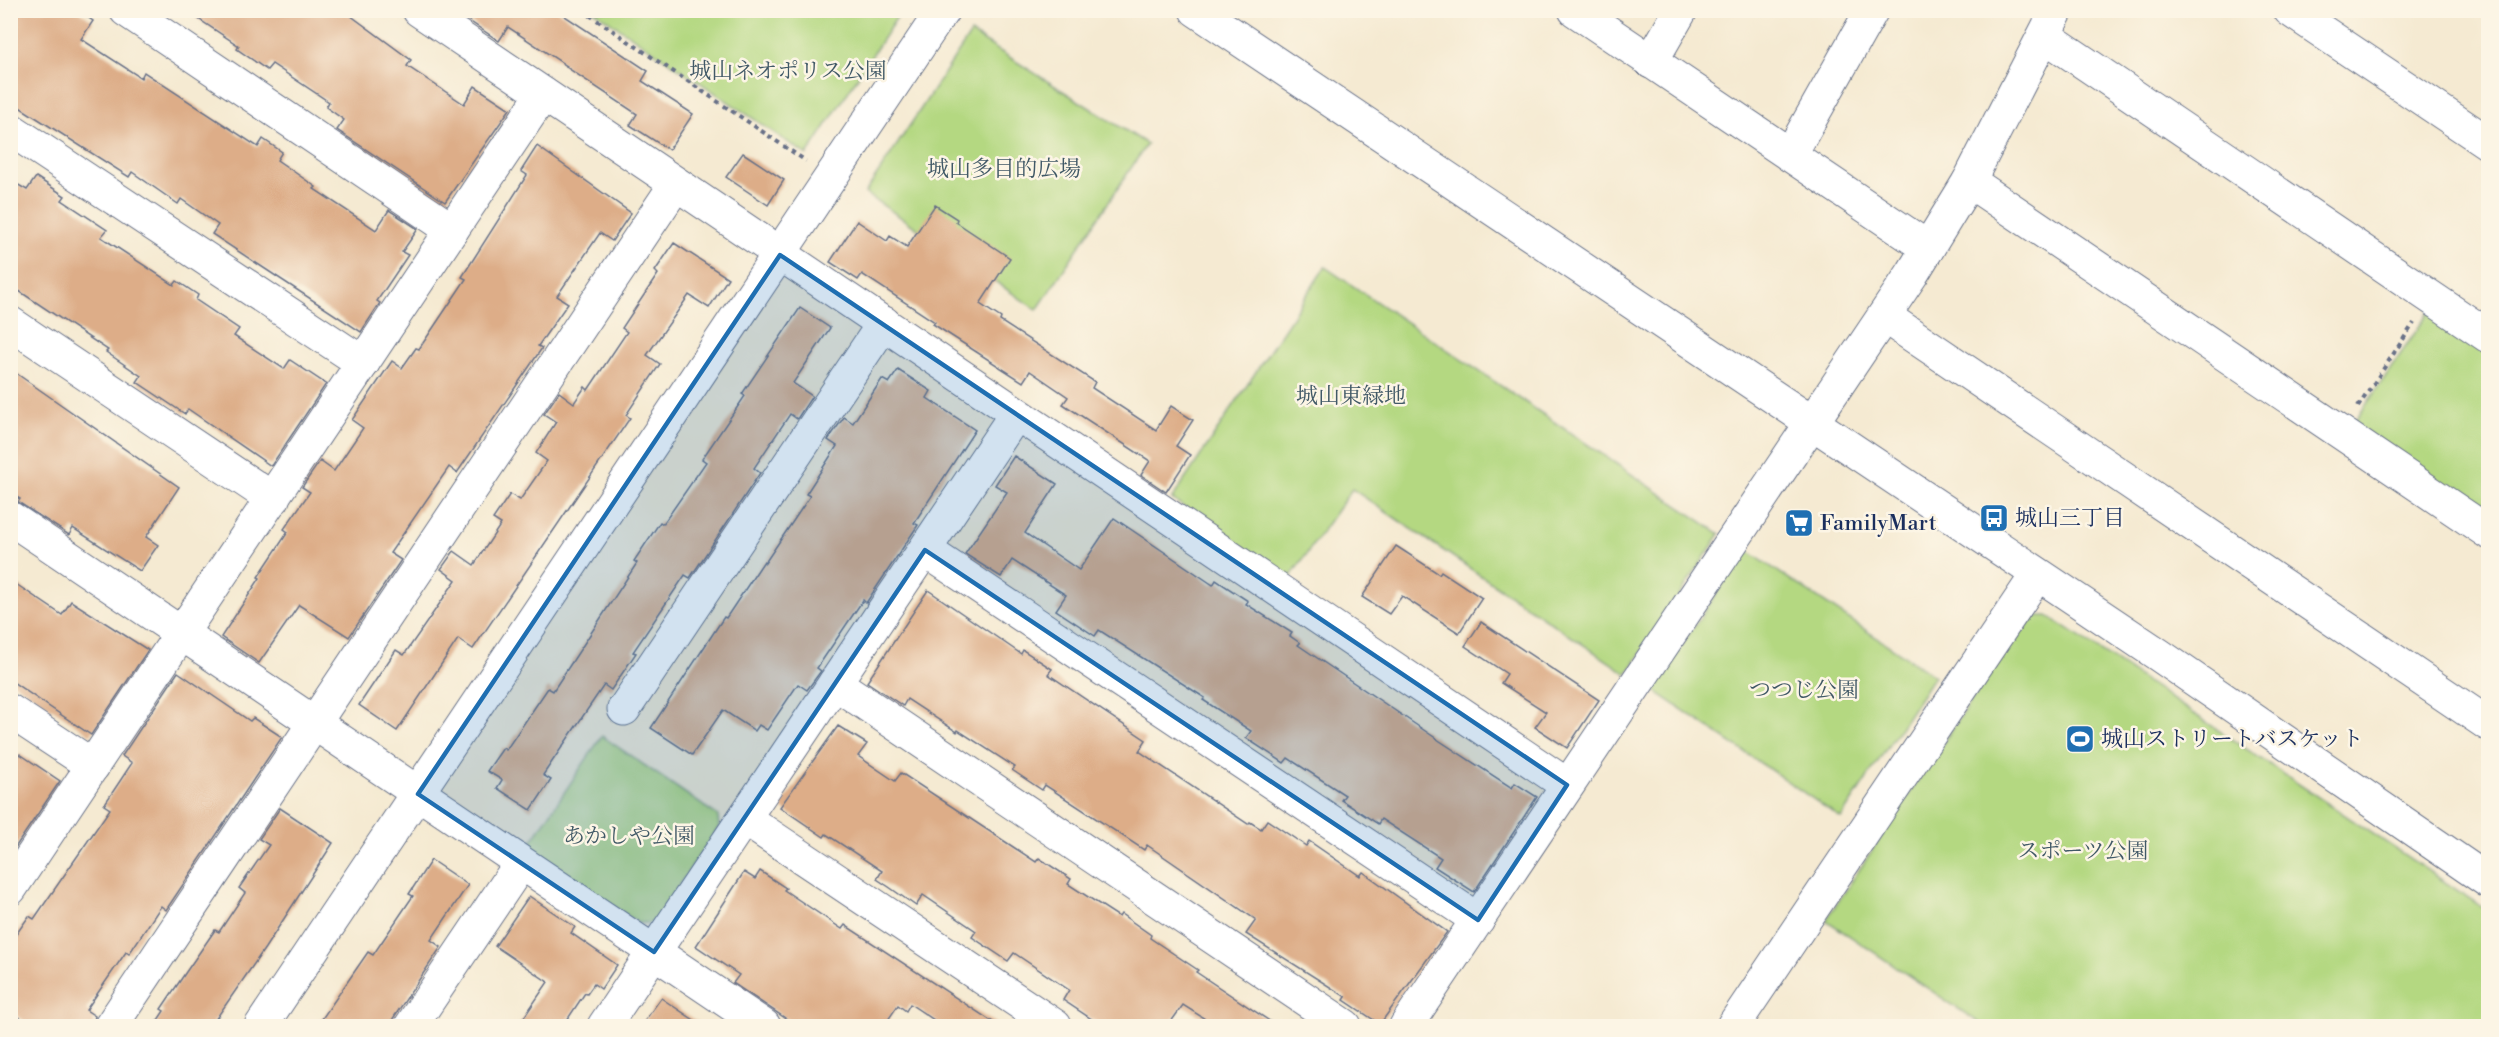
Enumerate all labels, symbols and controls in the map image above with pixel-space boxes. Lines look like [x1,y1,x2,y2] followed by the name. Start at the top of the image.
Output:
[689,58,887,85] park label: 城山ネオポリス公園
[927,156,1081,183] park label: 城山多目的広場
[1296,383,1406,410] park label: 城山東緑地
[1978,502,2010,534] bus stop icon: 城山三丁目
[2015,505,2125,532] place label: 城山三丁目
[1783,507,1815,539] supermarket icon: FamilyMart
[1820,510,1937,537] place label: FamilyMart
[1749,677,1859,704] park label: つつじ公園
[2064,723,2096,755] sports icon: 城山ストリートバスケット
[2101,726,2363,753] place label: 城山ストリートバスケット
[563,823,695,850] park label: あかしや公園
[2017,838,2149,865] park label: スポーツ公園

